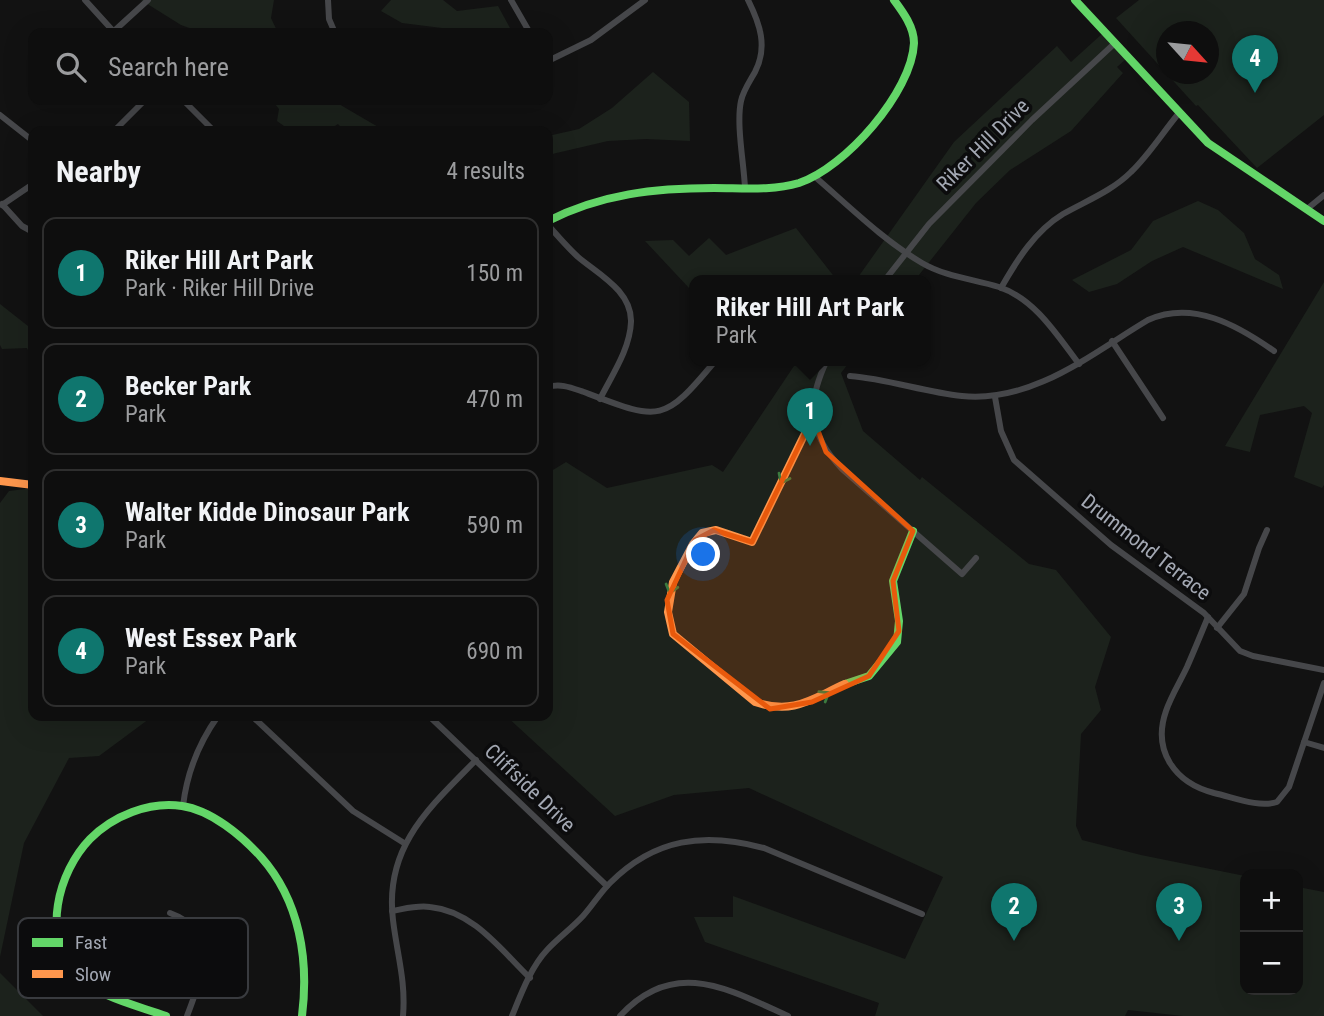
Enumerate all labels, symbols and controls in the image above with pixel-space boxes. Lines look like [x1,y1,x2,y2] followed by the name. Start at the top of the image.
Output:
[1156,21,1219,84] north arrow
[28,28,553,105] search box
[1232,35,1278,93] pin: 4
[52,48,90,86] icon: search
[108,52,229,82] text: Search here
[932,94,1034,196] street label: Riker Hill Drive
[56,154,141,189] text: Nearby
[447,158,525,185] text: 4 results
[125,245,313,275] text: Riker Hill Art Park
[75,260,87,287] text: 1
[466,260,523,287] text: 150 m
[125,275,314,302] text: Park · Riker Hill Drive
[689,275,931,366] popup
[716,292,904,322] text: Riker Hill Art Park
[716,322,757,349] text: Park
[125,371,251,401] text: Becker Park
[75,386,87,413] text: 2
[466,386,523,413] text: 470 m
[787,388,833,446] pin: 1
[125,401,166,428] text: Park
[777,472,791,484] one-way arrow
[1077,489,1216,605] street label: Drummond Terrace
[125,497,409,527] text: Walter Kidde Dinosaur Park
[75,512,87,539] text: 3
[466,512,523,539] text: 590 m
[125,527,166,554] text: Park
[686,537,720,571] your location
[664,583,679,595] one-way arrow
[125,623,297,653] text: West Essex Park
[75,638,87,665] text: 4
[466,638,523,665] text: 690 m
[125,653,166,680] text: Park
[817,690,830,703] one-way arrow
[480,739,580,837] street label: Cliffside Drive
[1240,869,1303,995] map controls
[1240,869,1303,932] button: +
[991,883,1037,941] pin: 2
[1156,883,1202,941] pin: 3
[18,918,248,998] legend
[75,931,107,954] text: Fast
[1240,932,1303,995] button: −
[75,963,111,986] text: Slow

